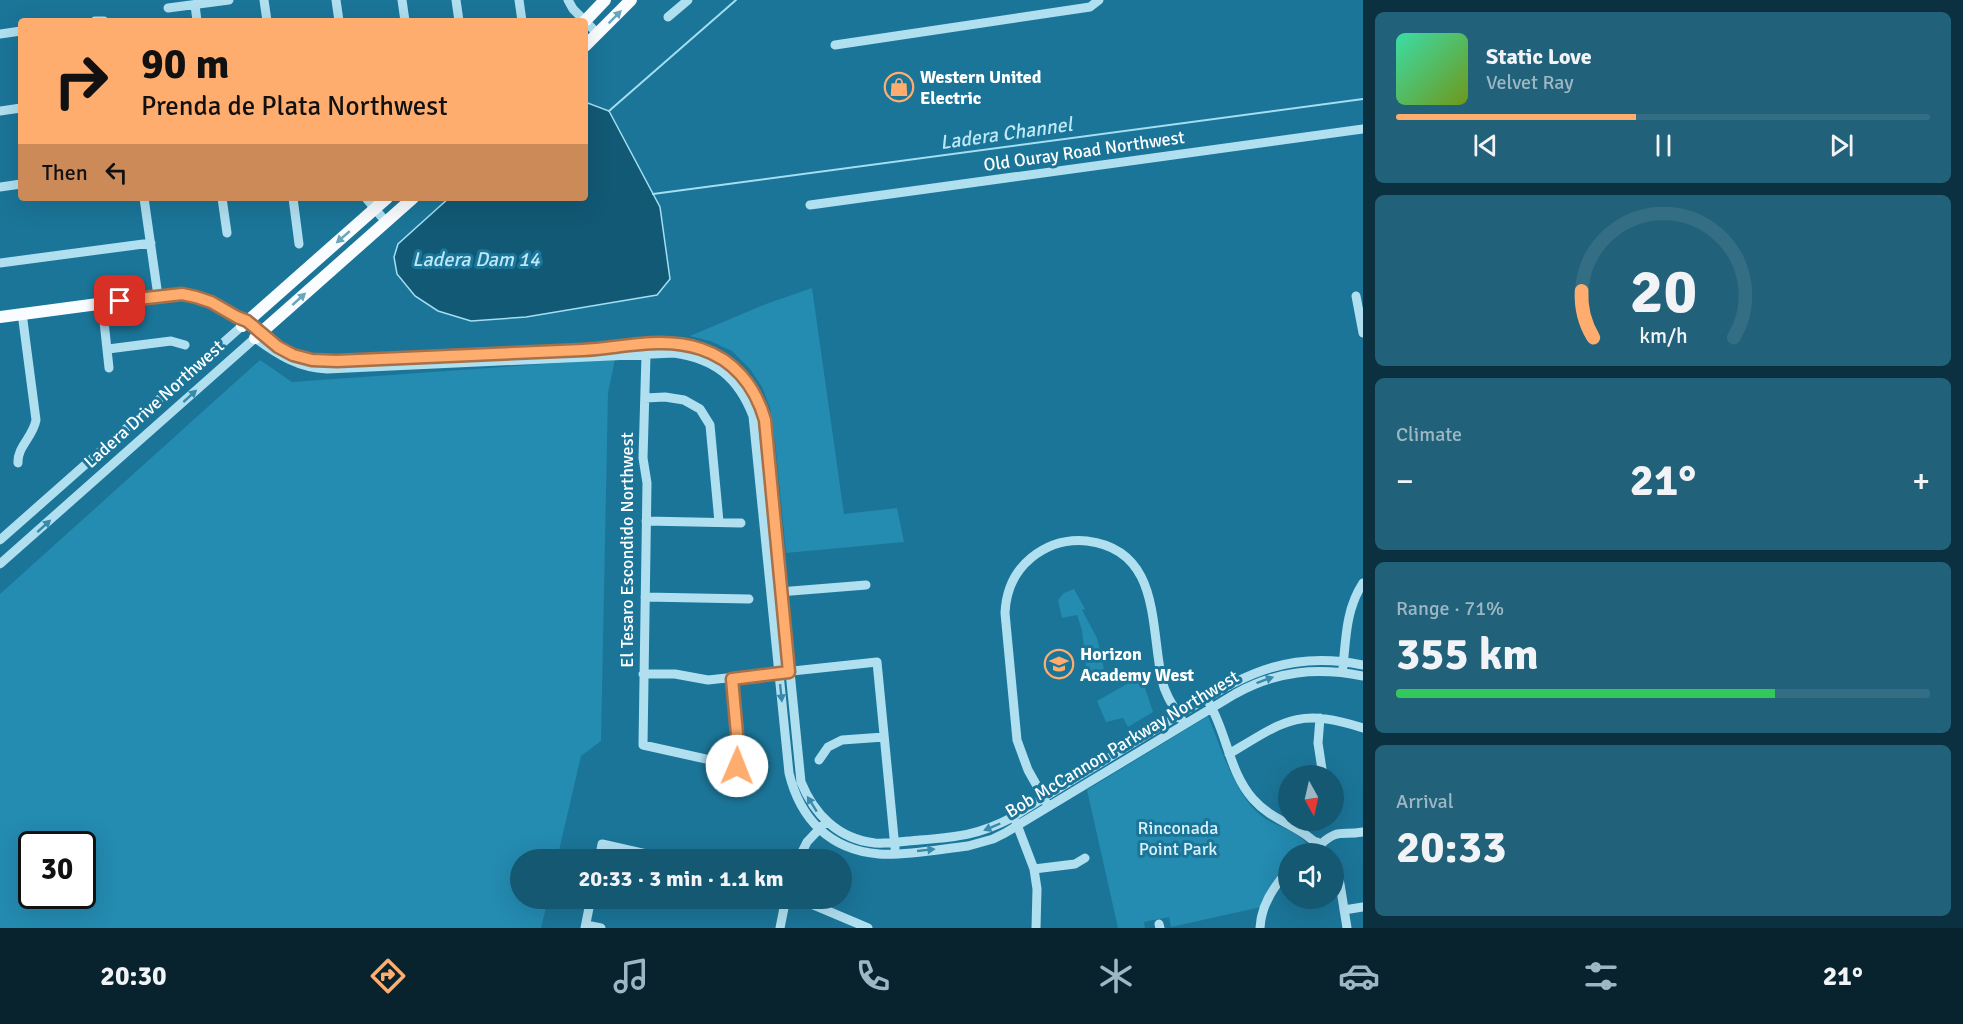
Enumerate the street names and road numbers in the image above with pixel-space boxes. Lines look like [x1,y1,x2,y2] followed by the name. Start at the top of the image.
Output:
[982,126,1186,176] street label: Old Ouray Road Northwest
[79,335,229,473] street label: Ladera Drive Northwest
[616,432,638,668] street label: El Tesaro Escondido Northwest
[1001,665,1243,823] street label: Bob McCannon Parkway Northwest

